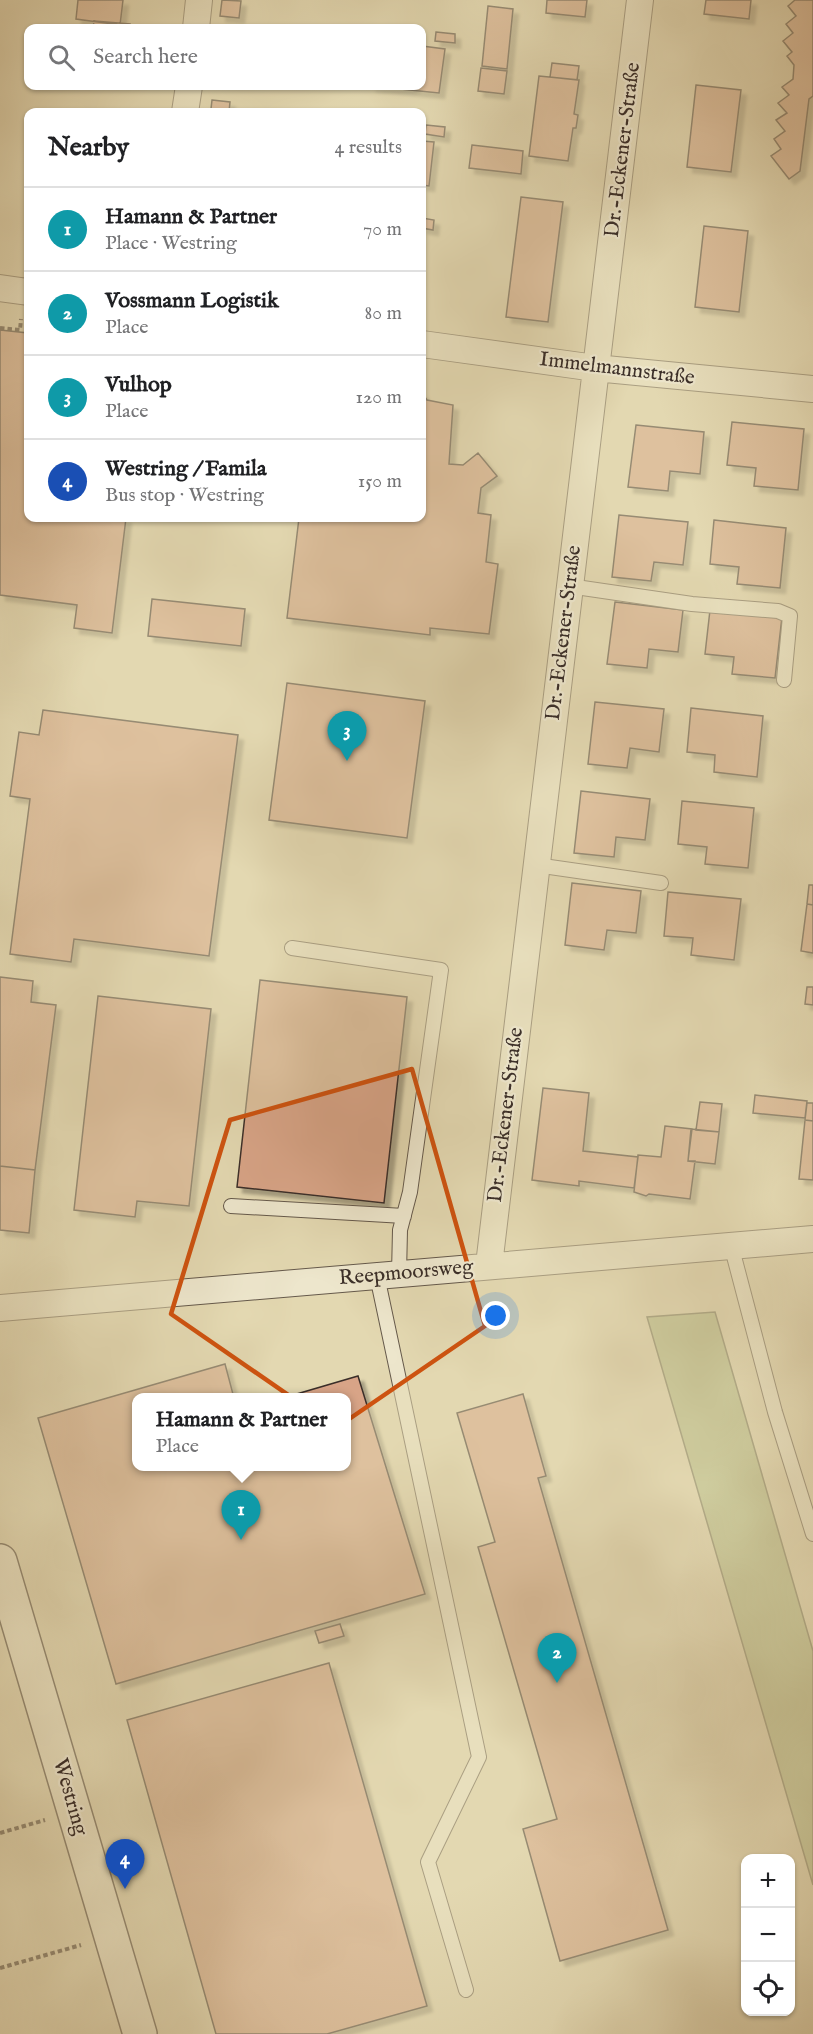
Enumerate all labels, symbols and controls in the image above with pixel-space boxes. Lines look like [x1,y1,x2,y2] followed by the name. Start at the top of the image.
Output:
[24,24,426,90] search box
[45,41,78,74] icon: search
[93,43,198,71] text: Search here
[599,60,647,239] street label: Dr.-Eckener-Straße
[48,131,129,164] text: Nearby
[335,135,402,160] text: 4 results
[105,203,277,231] text: Hamann & Partner
[64,217,71,242] text: 1
[363,217,402,242] text: 70 m
[105,231,237,256] text: Place · Westring
[105,287,279,315] text: Vossmann Logistik
[63,301,72,326] text: 2
[365,301,402,326] text: 80 m
[105,315,148,340] text: Place
[538,346,697,392] street label: Immelmannstraße
[105,371,172,399] text: Vulhop
[64,385,71,410] text: 3
[356,385,402,410] text: 120 m
[105,399,148,424] text: Place
[105,455,267,483] text: Westring / Famila
[63,469,72,494] text: 4
[358,469,402,494] text: 150 m
[105,483,264,508] text: Bus stop · Westring
[540,543,588,722] street label: Dr.-Eckener-Straße
[328,712,366,761] pin: 3
[482,1025,530,1204] street label: Dr.-Eckener-Straße
[338,1254,475,1292] street label: Reepmoorsweg
[481,1301,510,1330] your location
[132,1393,351,1471] popup
[155,1406,328,1434] text: Hamann & Partner
[155,1434,199,1459] text: Place
[222,1490,260,1540] pin: 1
[538,1634,576,1683] pin: 2
[46,1755,94,1839] street label: Westring
[106,1840,144,1889] pin: 4
[741,1854,795,2016] map controls
[741,1854,795,1908] button: +
[741,1908,795,1962] button: −
[741,1962,795,2016] button: locate

